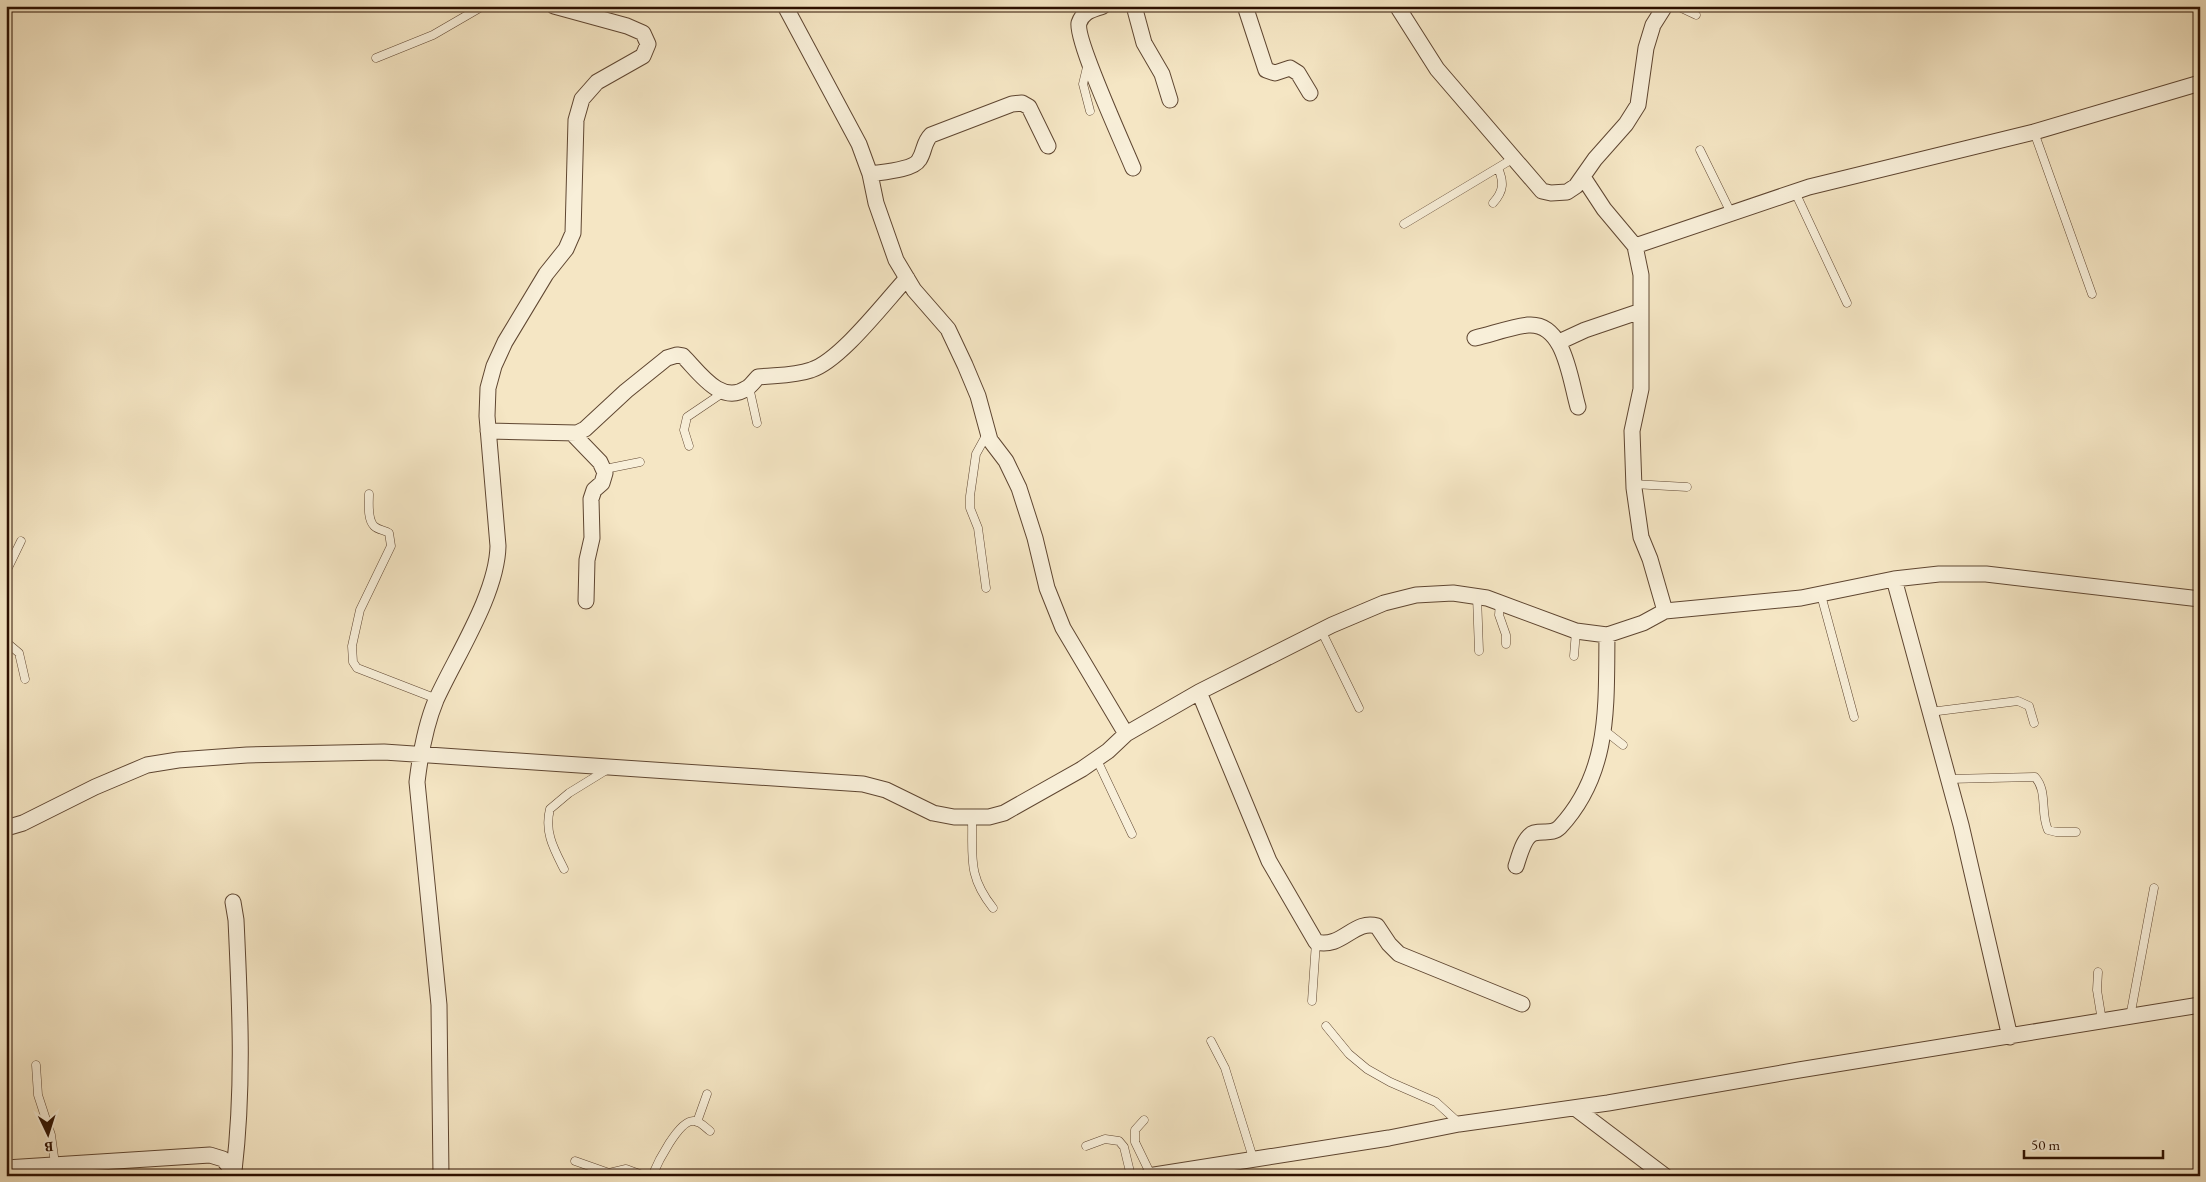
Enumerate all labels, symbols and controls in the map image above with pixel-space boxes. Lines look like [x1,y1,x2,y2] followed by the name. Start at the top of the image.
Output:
[22,1110,72,1160] north arrow
[2024,1127,2162,1159] scale bar
[2031,1135,2060,1154] text: 50 m
[44,1138,54,1156] text: B

